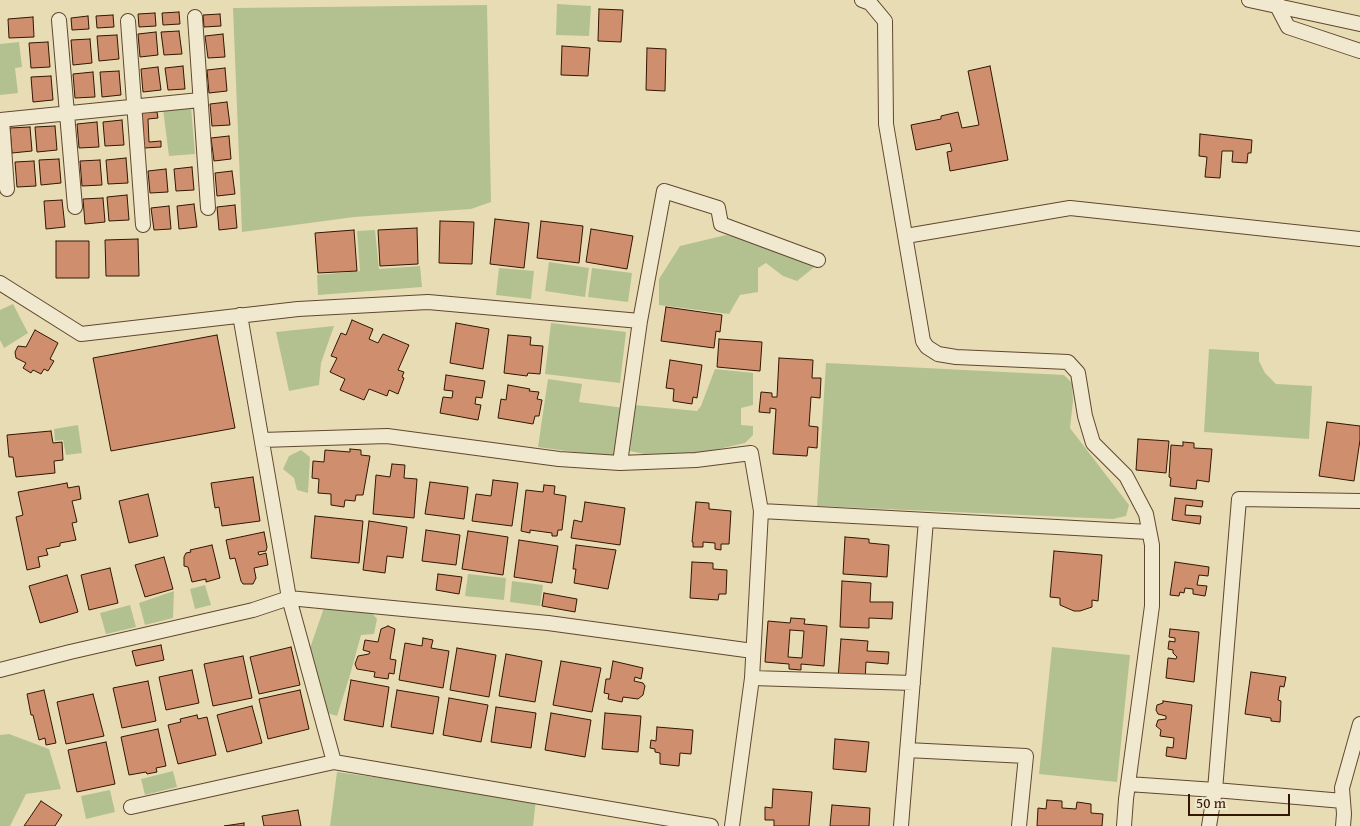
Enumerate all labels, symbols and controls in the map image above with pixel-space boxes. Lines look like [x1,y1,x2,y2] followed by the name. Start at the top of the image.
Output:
[1190,784,1292,816] scale bar
[1196,792,1226,813] text: 50 m

